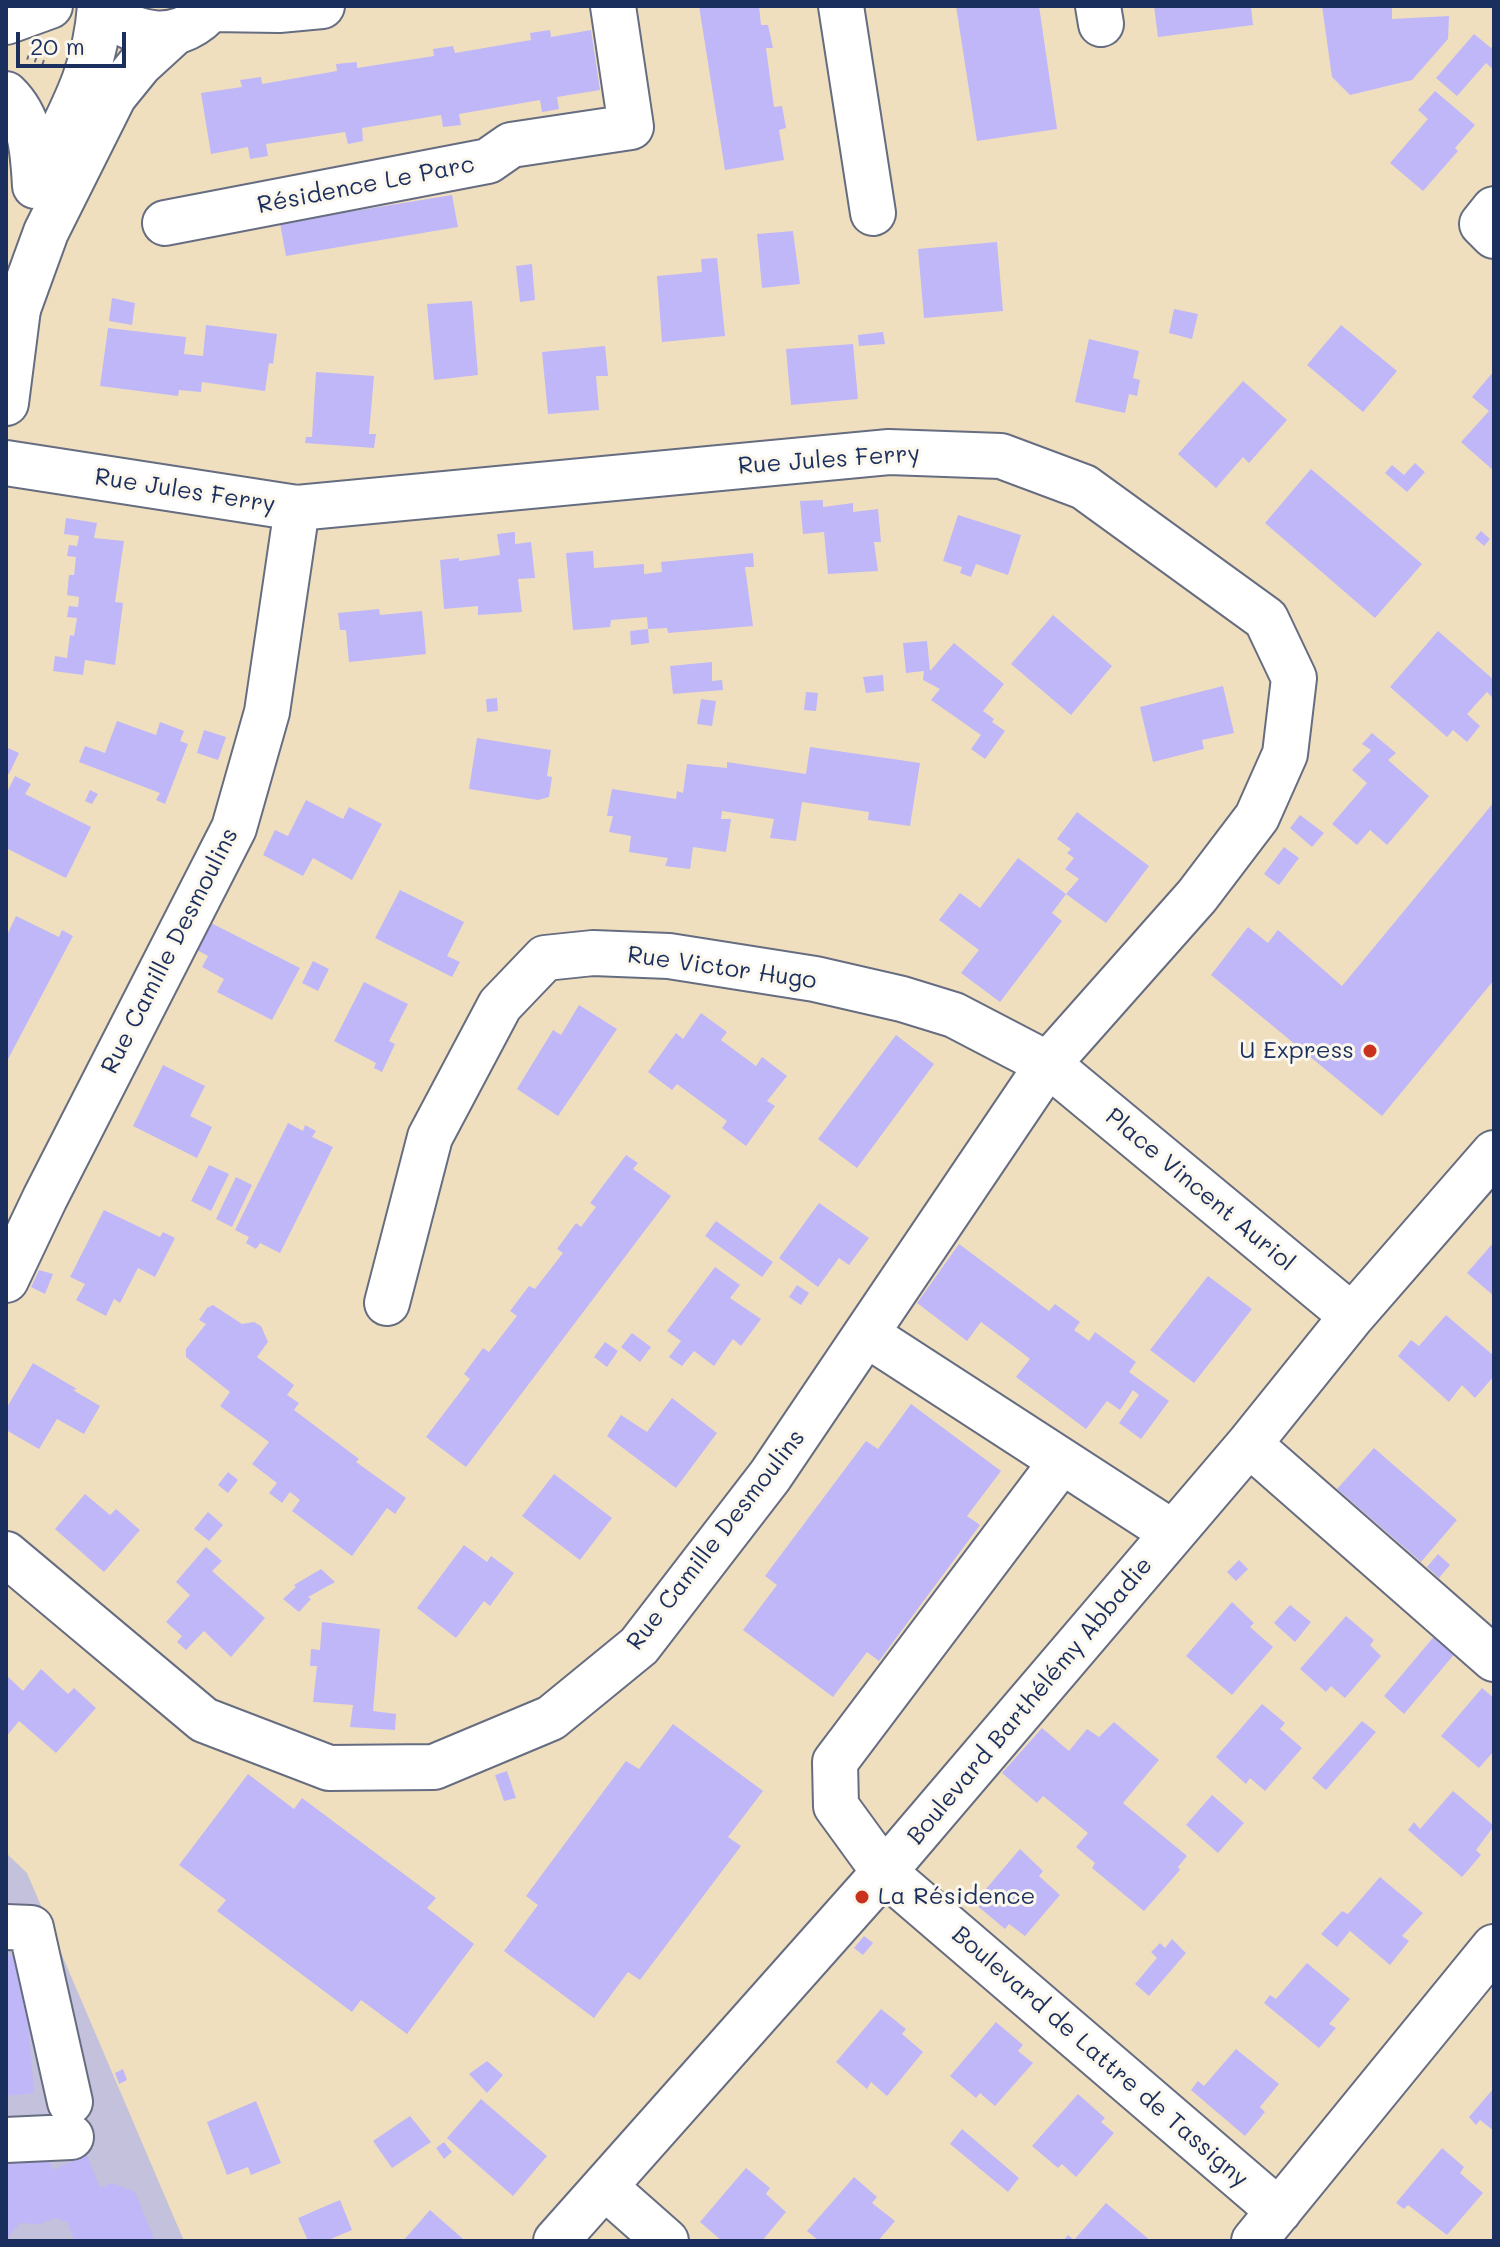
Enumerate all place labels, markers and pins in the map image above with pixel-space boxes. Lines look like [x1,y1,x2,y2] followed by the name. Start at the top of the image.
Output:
[1239,1037,1354,1065] place label: U Express
[1361,1042,1379,1060] marker: U Express
[878,1883,1035,1911] place label: La Résidence
[853,1888,871,1906] marker: La Résidence

